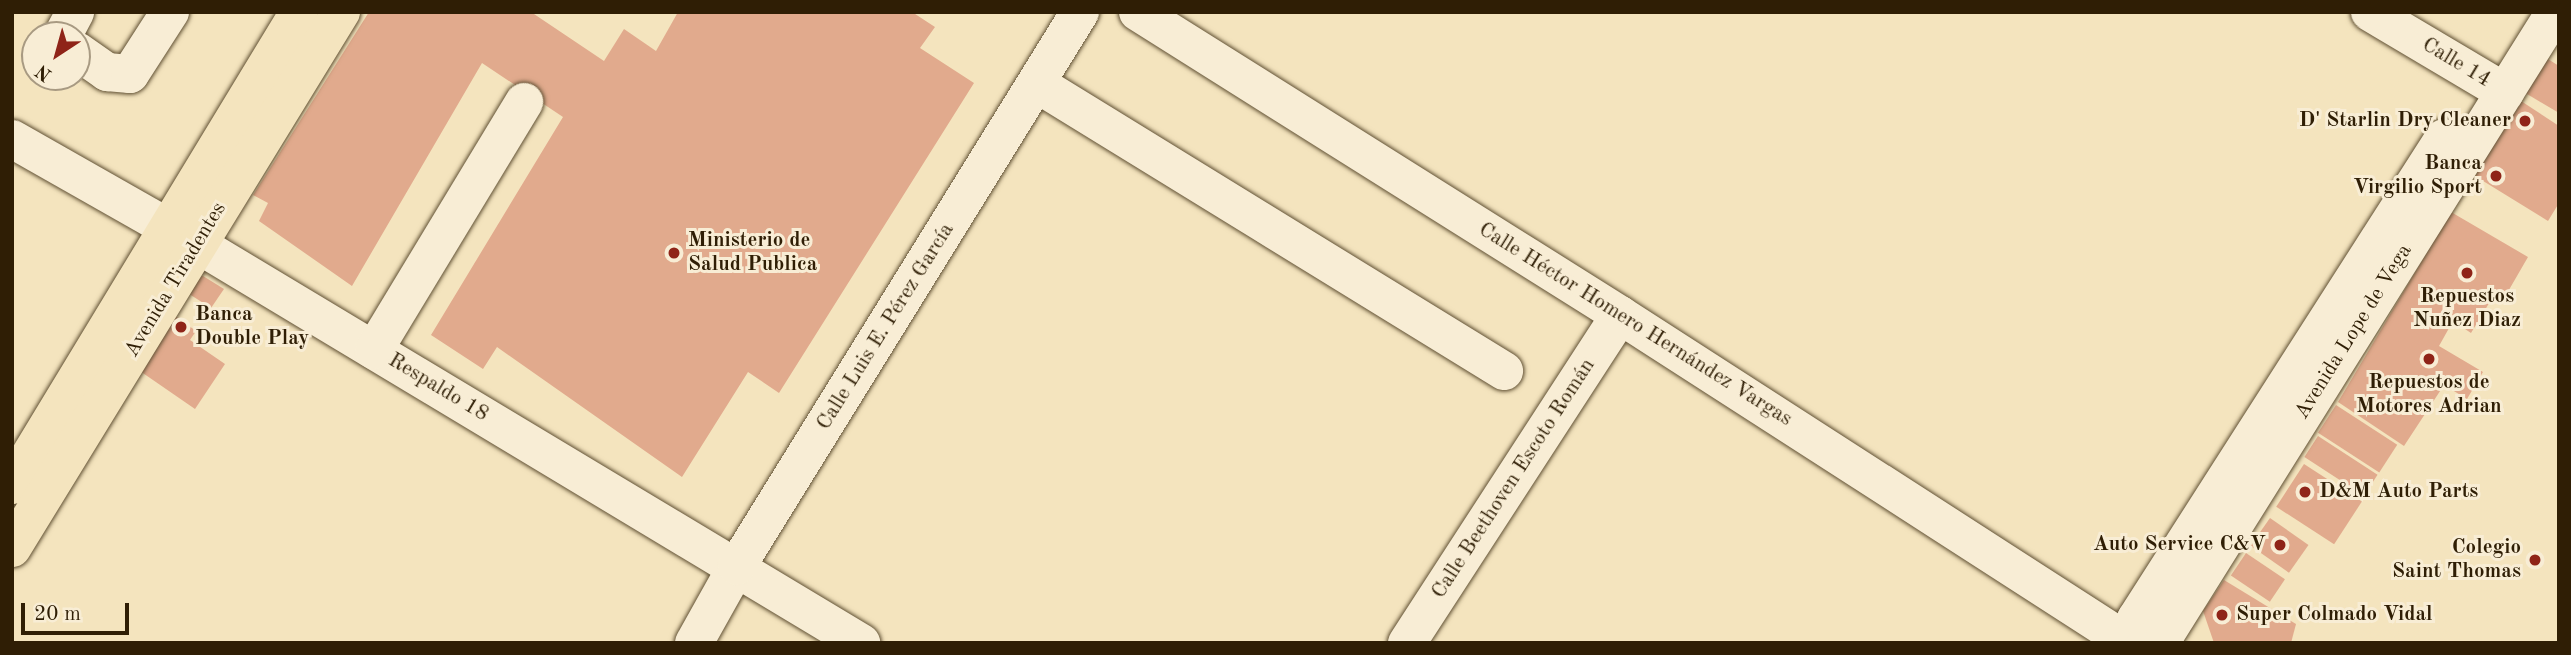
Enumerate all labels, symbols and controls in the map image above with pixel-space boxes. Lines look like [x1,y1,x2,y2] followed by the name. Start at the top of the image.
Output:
[21,21,91,91] north arrow
[2417,33,2495,93] street label: Calle 14
[33,60,56,84] text: N
[2299,108,2511,134] place label: D' Starlin Dry Cleaner
[2517,113,2533,129] marker: D' Starlin Dry Cleaner
[2353,151,2482,201] place label: Banca Virgilio Sport
[2488,168,2504,184] marker: Banca Virgilio Sport
[120,198,232,362] street label: Avenida Tiradentes
[1474,218,1796,432] street label: Calle Héctor Homero Hernández Vargas
[812,219,960,435] street label: Calle Luis E. Pérez García
[688,228,817,278] place label: Ministerio de Salud Publica
[2290,240,2418,424] street label: Avenida Lope de Vega
[666,245,682,261] marker: Ministerio de Salud Publica
[2459,265,2475,281] marker: Repuestos Nuñez Diaz
[2413,284,2521,334] place label: Repuestos Nuñez Diaz
[195,302,309,352] place label: Banca Double Play
[173,319,189,335] marker: Banca Double Play
[383,348,493,428] street label: Respaldo 18
[2421,351,2437,367] marker: Repuestos de Motores Adrian
[1427,354,1601,604] street label: Calle Beethoven Escoto Román
[2356,370,2502,420] place label: Repuestos de Motores Adrian
[2319,479,2478,505] place label: D&M Auto Parts
[2297,484,2313,500] marker: D&M Auto Parts
[2093,532,2266,558] place label: Auto Service C&V
[2392,535,2521,585] place label: Colegio Saint Thomas
[2272,537,2288,553] marker: Auto Service C&V
[2527,552,2543,568] marker: Colegio Saint Thomas
[24,588,133,632] scale bar
[2236,602,2433,628] place label: Super Colmado Vidal
[34,604,81,625] text: 20 m
[2214,607,2230,623] marker: Super Colmado Vidal

